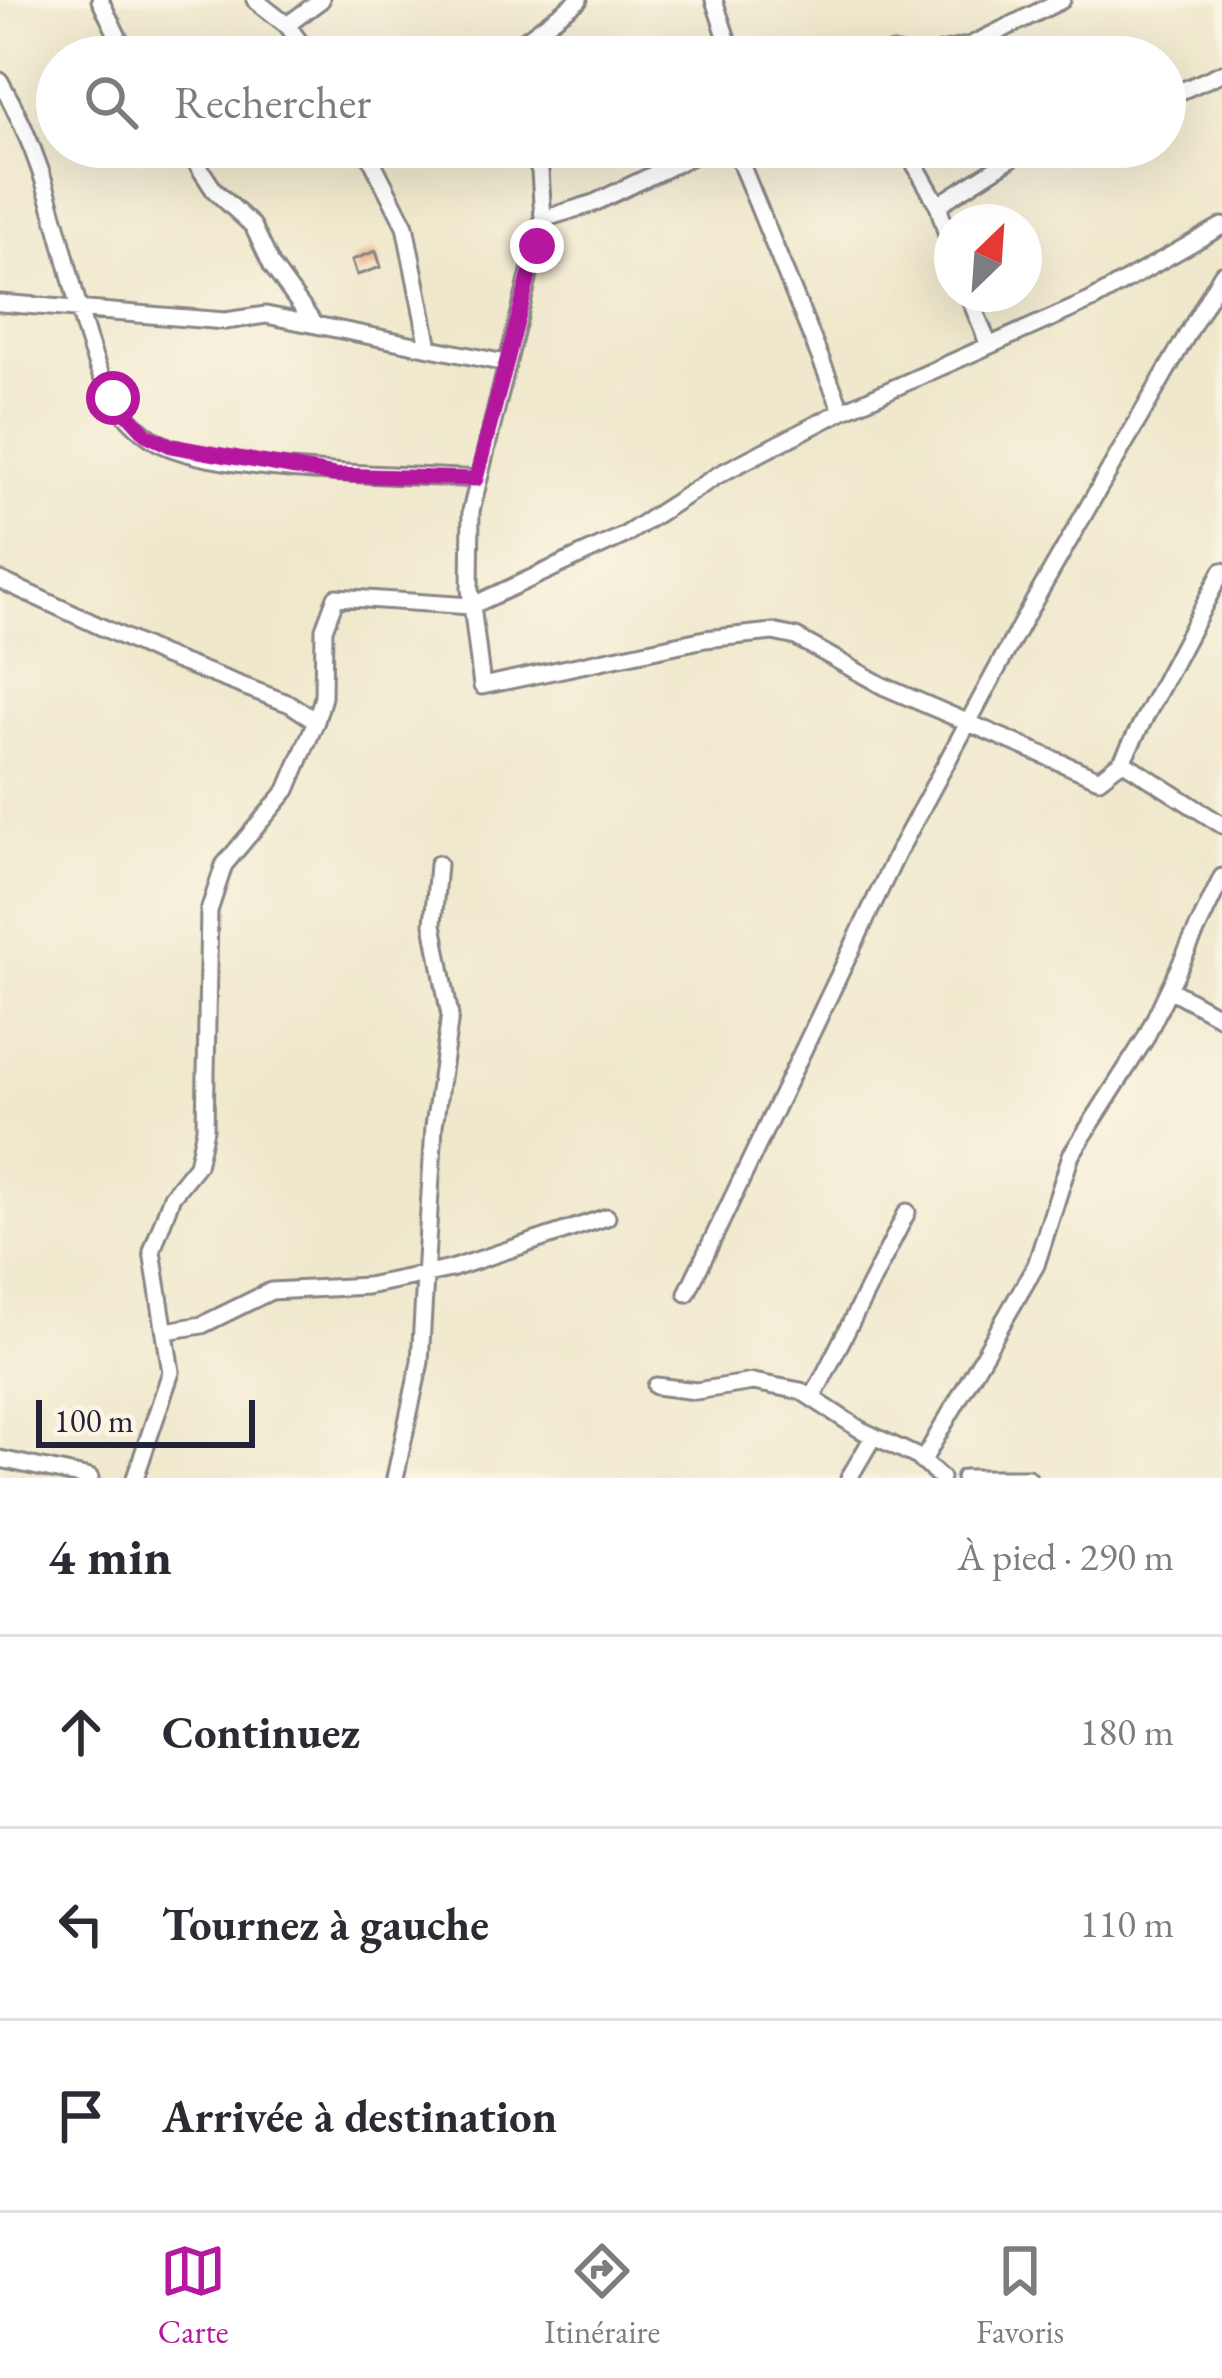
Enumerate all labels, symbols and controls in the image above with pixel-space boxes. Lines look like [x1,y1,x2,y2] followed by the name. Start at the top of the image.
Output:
[36,36,1186,168] search box
[78,69,144,135] icon: search
[174,73,371,131] text: Rechercher
[934,204,1042,312] north arrow
[510,219,564,273] route end
[86,371,140,425] route start
[36,1394,255,1447] scale bar
[54,1399,134,1442] text: 100 m
[48,1523,172,1589] text: 4 min
[957,1531,1174,1582] text: À pied · 290 m
[48,1699,114,1765] icon: ahead
[162,1703,360,1761] text: Continuez
[1080,1706,1174,1757] text: 180 m
[48,1891,114,1957] icon: left
[162,1895,489,1953] text: Tournez à gauche
[1080,1898,1174,1949] text: 110 m
[48,2083,114,2149] icon: arrive
[162,2087,557,2145] text: Arrivée à destination
[158,2238,229,2353] tab: Carte
[544,2238,660,2353] tab: Itinéraire
[976,2238,1064,2353] tab: Favoris

